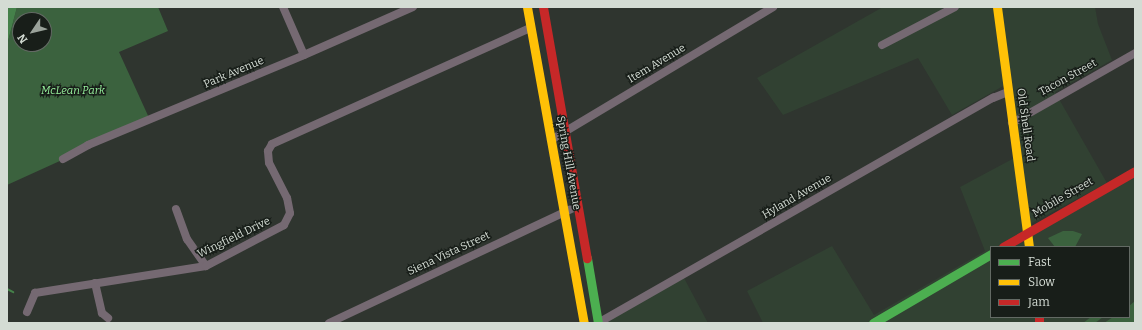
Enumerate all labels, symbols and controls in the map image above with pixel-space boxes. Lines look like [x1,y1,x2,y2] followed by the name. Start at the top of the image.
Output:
[12,12,52,52] north arrow
[15,31,30,46] text: N
[626,42,688,86] street label: Item Avenue
[202,54,266,92] street label: Park Avenue
[1037,57,1099,99] street label: Tacon Street
[41,84,105,98] park label: McLean Park
[1013,88,1037,162] street label: Old Shell Road
[553,115,583,211] street label: Spring Hill Avenue
[760,172,834,222] street label: Hyland Avenue
[1030,175,1096,221] street label: Mobile Street
[195,215,273,261] street label: Wingfield Drive
[406,229,492,279] street label: Siena Vista Street
[990,246,1130,318] legend
[1028,255,1051,269] text: Fast
[1028,275,1055,289] text: Slow
[1028,295,1050,309] text: Jam

